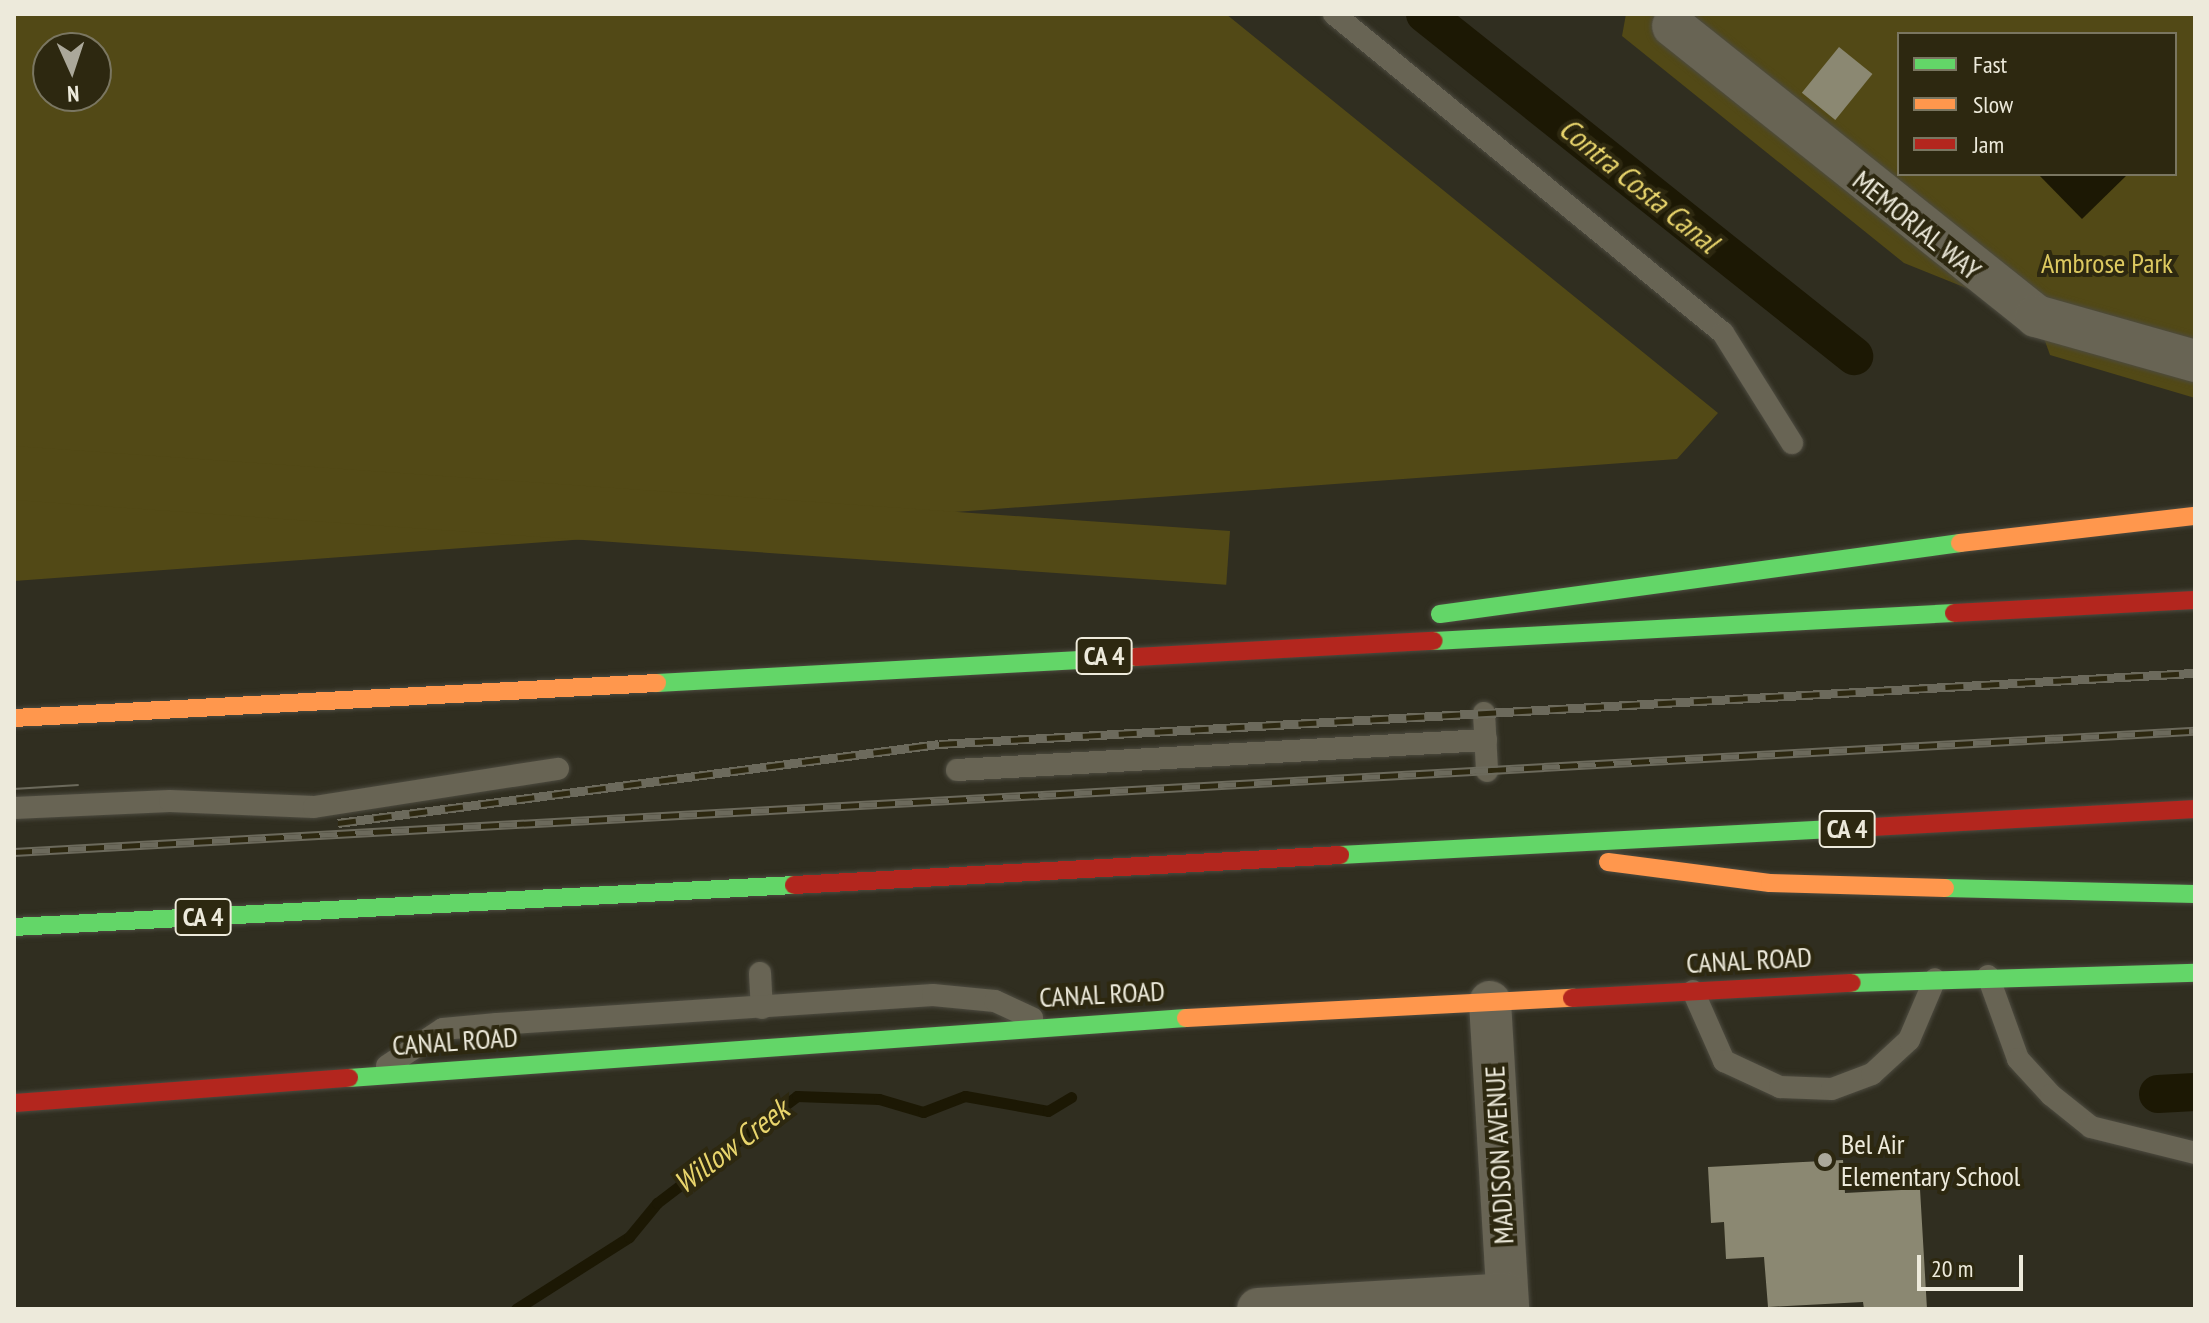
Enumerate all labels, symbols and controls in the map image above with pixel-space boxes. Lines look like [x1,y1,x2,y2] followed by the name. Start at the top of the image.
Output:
[32,32,112,112] north arrow
[1897,32,2177,176] legend
[1973,49,2007,80] text: Fast
[66,80,80,108] text: N
[1973,89,2013,120] text: Slow
[1552,110,1726,260] water label: Contra Costa Canal
[1973,129,2004,160] text: Jam
[1846,163,1988,287] street label: MEMORIAL WAY
[2041,246,2173,280] park label: Ambrose Park
[1074,634,1134,678] road number: CA 4
[1817,807,1877,851] road number: CA 4
[173,895,233,939] road number: CA 4
[1685,940,1813,980] street label: CANAL ROAD
[1038,974,1166,1014] street label: CANAL ROAD
[391,1020,519,1062] street label: CANAL ROAD
[1478,1065,1520,1245] street label: MADISON AVENUE
[666,1091,796,1201] water label: Willow Creek
[1841,1127,2021,1193] place label: Bel Air Elementary School
[1816,1151,1834,1169] marker: Bel Air Elementary School
[1921,1239,2027,1289] scale bar
[1931,1253,1973,1284] text: 20 m

